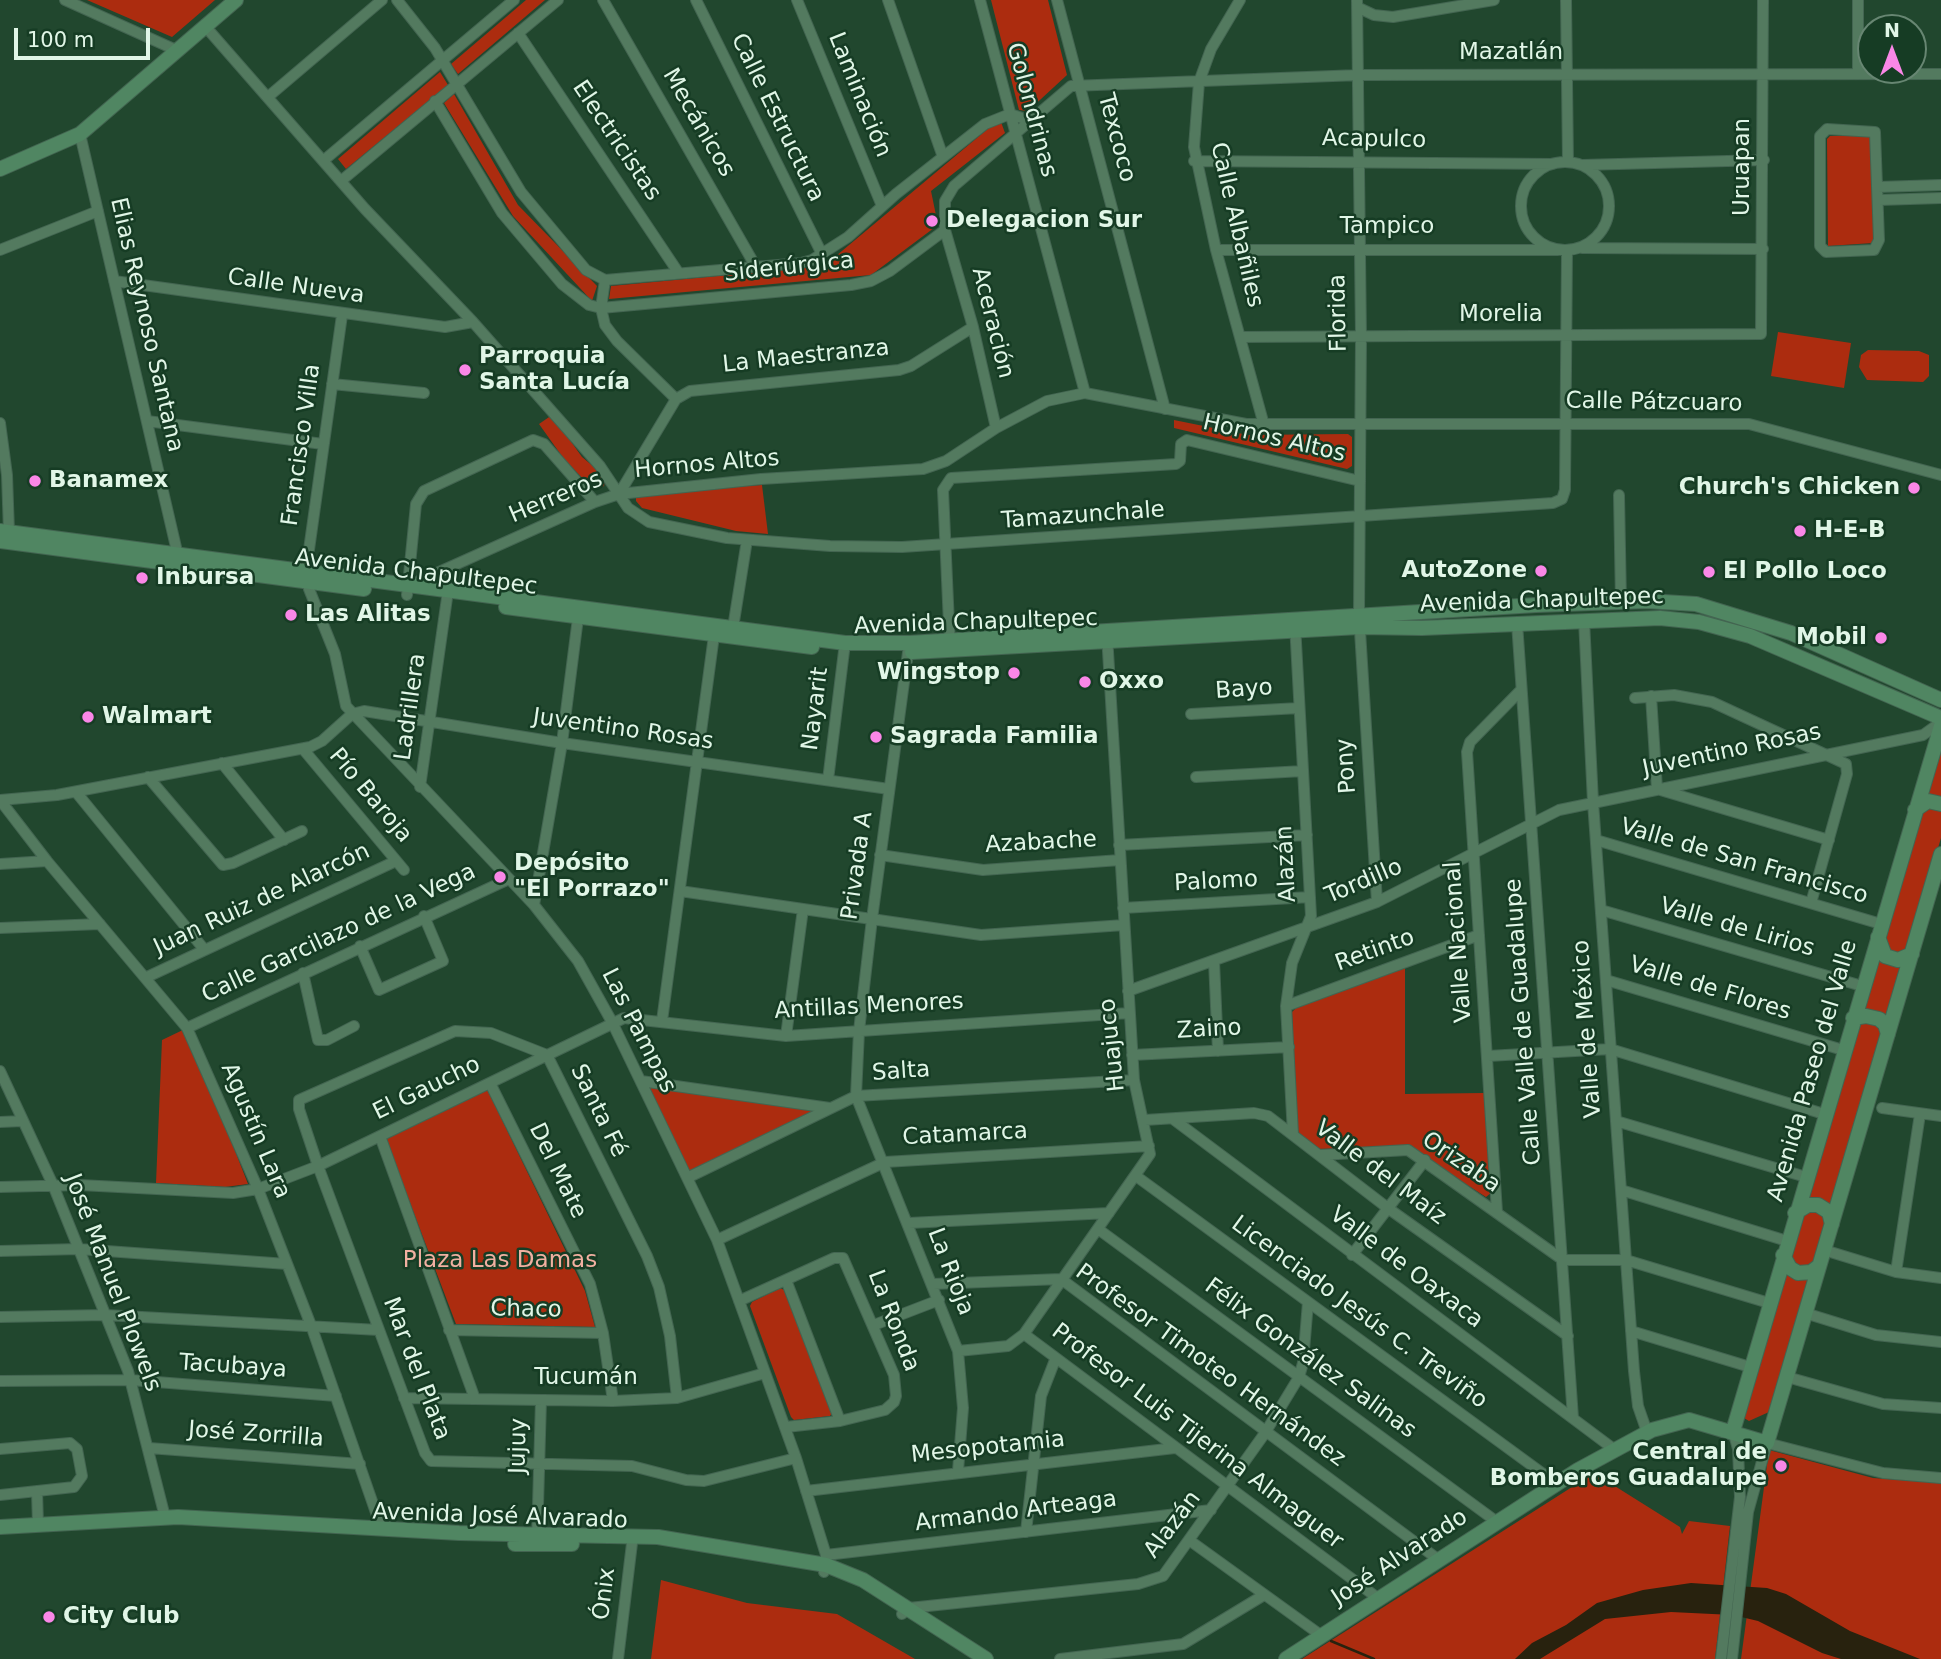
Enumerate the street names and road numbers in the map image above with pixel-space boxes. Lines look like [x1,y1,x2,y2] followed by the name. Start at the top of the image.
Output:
[724,29,830,207] street label: Calle Estructura
[821,29,897,161] street label: Laminación
[1459,39,1563,67] street label: Mazatlán
[1000,40,1062,180] street label: Golondrinas
[656,64,740,182] street label: Mecánicos
[566,76,666,206] street label: Electricistas
[1091,91,1141,185] street label: Texcoco
[1729,118,1757,216] street label: Uruapan
[1322,125,1426,155] street label: Acapulco
[1204,140,1268,310] street label: Calle Albañiles
[103,195,189,455] street label: Elias Reynoso Santana
[1340,213,1434,241] street label: Tampico
[723,247,855,289] street label: Siderúrgica
[226,264,366,310] street label: Calle Nueva
[965,265,1019,381] street label: Aceración
[1325,274,1353,352] street label: Florida
[1459,301,1543,329] street label: Morelia
[721,335,891,379] street label: La Maestranza
[277,362,327,528] street label: Francisco Villa
[1565,388,1743,418] street label: Calle Pátzcuaro
[1200,409,1348,469] street label: Hornos Altos
[633,445,781,485] street label: Hornos Altos
[505,466,607,530] street label: Herreros
[1000,497,1166,535] street label: Tamazunchale
[293,544,539,602] street label: Avenida Chapultepec
[1420,583,1664,619] street label: Avenida Chapultepec
[854,605,1098,641] street label: Avenida Chapultepec
[390,652,432,762] street label: Ladrillera
[797,666,835,752] street label: Nayarit
[1214,674,1274,706] street label: Bayo
[531,704,715,756] street label: Juventino Rosas
[1640,719,1824,783] street label: Juventino Rosas
[1331,737,1363,795] street label: Pony
[322,743,418,849] street label: Pío Baroja
[837,810,879,922] street label: Privada A
[1617,813,1871,911] street label: Valle de San Francisco
[1271,825,1303,903] street label: Alazán
[984,826,1098,860] street label: Azabache
[150,838,374,962] street label: Juan Ruiz de Alarcón
[1321,853,1407,911] street label: Tordillo
[198,858,480,1010] street label: Calle Garcilazo de la Vega
[1440,860,1478,1024] street label: Valle Nacional
[1173,866,1259,898] street label: Palomo
[1500,878,1548,1166] street label: Calle Valle de Guadalupe
[1657,893,1817,963] street label: Valle de Lirios
[1332,924,1418,978] street label: Retinto
[1762,937,1864,1205] street label: Avenida Paseo del Valle
[1568,939,1608,1119] street label: Valle de México
[1626,951,1794,1027] street label: Valle de Flores
[595,964,681,1098] street label: Las Pampas
[774,988,964,1026] street label: Antillas Menores
[1094,997,1132,1093] street label: Huajuco
[1176,1015,1242,1045] street label: Zaino
[369,1051,485,1127] street label: El Gaucho
[871,1056,931,1088] street label: Salta
[214,1059,296,1203] street label: Agustín Lara
[564,1060,632,1162] street label: Santa Fé
[1309,1115,1451,1231] street label: Valle del Maíz
[902,1118,1028,1152] street label: Catamarca
[522,1119,592,1223] street label: Del Mate
[1416,1127,1506,1199] street label: Orizaba
[58,1170,166,1396] street label: José Manuel Plowels
[1324,1201,1488,1335] street label: Valle de Oaxaca
[1226,1211,1492,1415] street label: Licenciado Jesús C. Treviño
[921,1225,979,1319] street label: La Rioja
[1070,1259,1350,1473] street label: Profesor Timoteo Hernández
[861,1266,925,1376] street label: La Ronda
[1199,1273,1421,1445] street label: Félix González Salinas
[376,1294,456,1444] street label: Mar del Plata
[490,1296,562,1324] street label: Chaco
[1046,1318,1348,1556] street label: Profesor Luis Tijerina Almaguer
[178,1349,288,1385] street label: Tacubaya
[534,1364,638,1392] street label: Tucumán
[187,1416,325,1454] street label: José Zorrilla
[505,1418,533,1474] street label: Jujuy
[910,1426,1066,1470] street label: Mesopotamia
[914,1486,1118,1538] street label: Armando Arteaga
[1139,1486,1207,1564] street label: Alazán
[372,1499,628,1535] street label: Avenida José Alvarado
[1327,1504,1473,1612] street label: José Alvarado
[588,1566,622,1622] street label: Ónix

